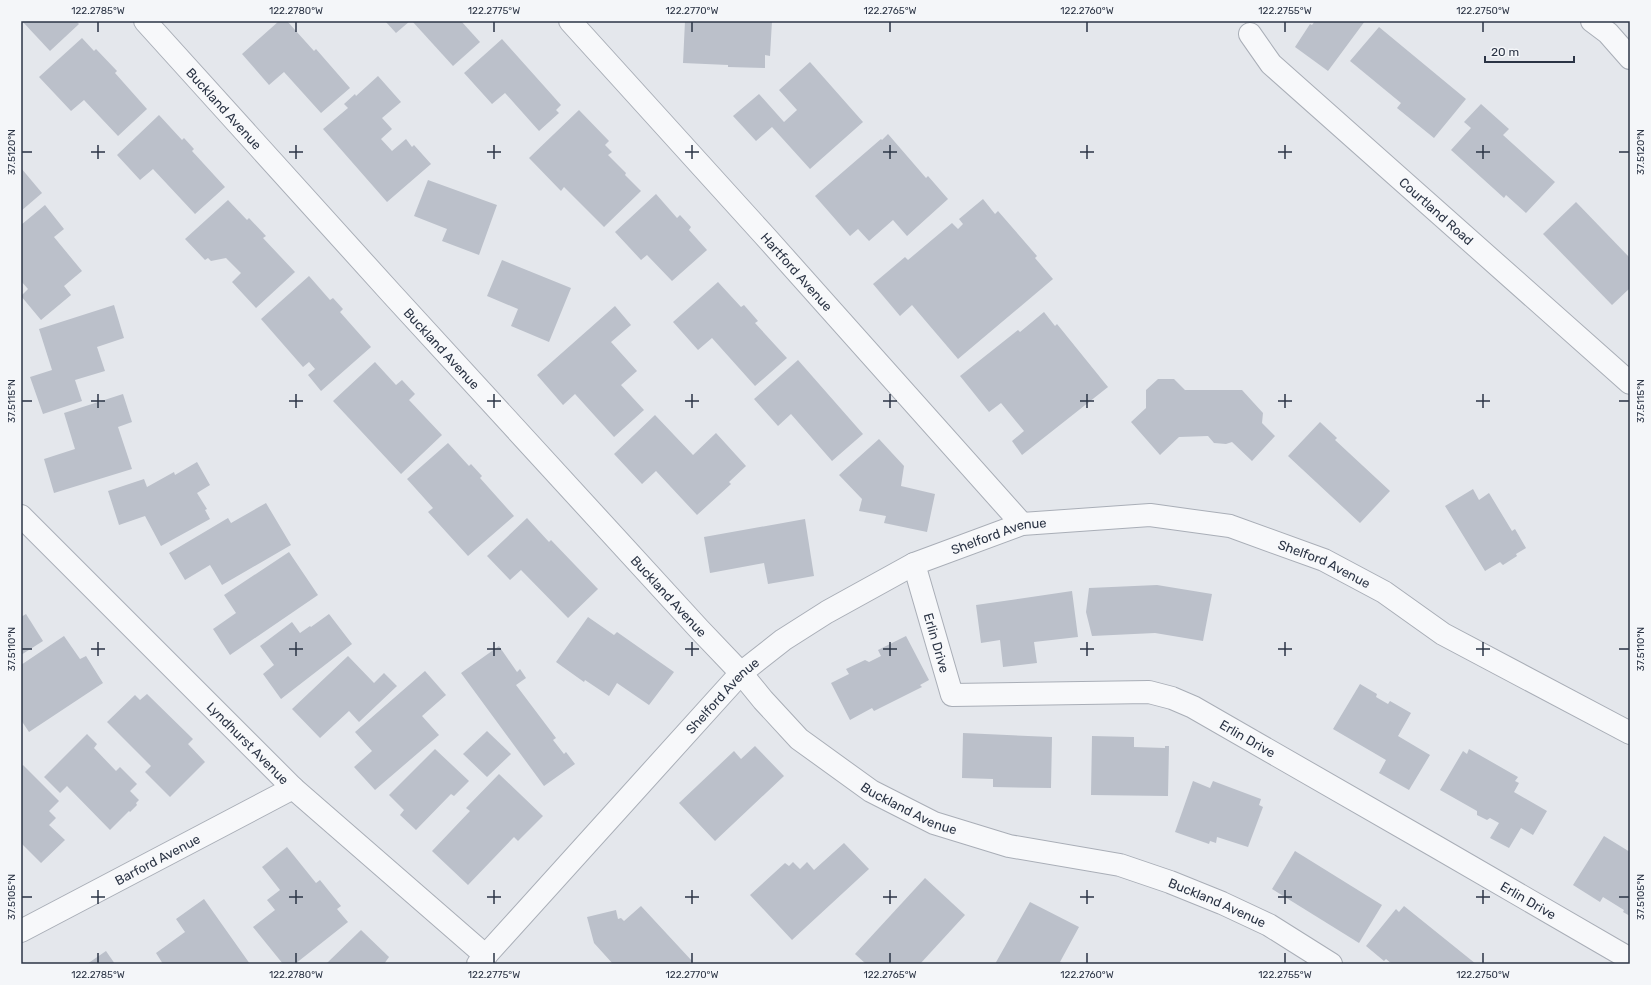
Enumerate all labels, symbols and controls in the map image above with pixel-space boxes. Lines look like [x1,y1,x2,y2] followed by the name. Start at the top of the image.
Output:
[71,5,125,17] text: 122.2785°W
[269,5,323,17] text: 122.2780°W
[468,5,520,17] text: 122.2775°W
[666,5,718,17] text: 122.2770°W
[863,5,917,17] text: 122.2765°W
[1060,5,1114,17] text: 122.2760°W
[1258,5,1312,17] text: 122.2755°W
[1456,5,1510,17] text: 122.2750°W
[1485,38,1574,64] scale bar
[1491,45,1519,59] text: 20 m
[183,65,265,153] street label: Buckland Avenue
[6,129,18,175] text: 37.5120°N
[1635,129,1647,175] text: 37.5120°N
[1396,175,1476,248] street label: Courtland Road
[758,230,835,314] street label: Hartford Avenue
[401,305,482,393] street label: Buckland Avenue
[6,379,18,423] text: 37.5115°N
[1635,379,1647,423] text: 37.5115°N
[949,515,1047,558] street label: Shelford Avenue
[1276,537,1373,591] street label: Shelford Avenue
[628,553,709,640] street label: Buckland Avenue
[921,611,952,675] street label: Erlin Drive
[6,627,18,671] text: 37.5110°N
[1635,627,1647,671] text: 37.5110°N
[683,655,762,737] street label: Shelford Avenue
[204,699,292,787] street label: Lyndhurst Avenue
[1217,717,1278,761] street label: Erlin Drive
[858,779,959,838] street label: Buckland Avenue
[112,831,203,888] street label: Barford Avenue
[6,874,18,920] text: 37.5105°N
[1635,874,1647,920] text: 37.5105°N
[1166,875,1268,930] street label: Buckland Avenue
[1498,879,1558,922] street label: Erlin Drive
[71,969,125,981] text: 122.2785°W
[269,969,323,981] text: 122.2780°W
[468,969,520,981] text: 122.2775°W
[666,969,718,981] text: 122.2770°W
[863,969,917,981] text: 122.2765°W
[1060,969,1114,981] text: 122.2760°W
[1258,969,1312,981] text: 122.2755°W
[1456,969,1510,981] text: 122.2750°W

